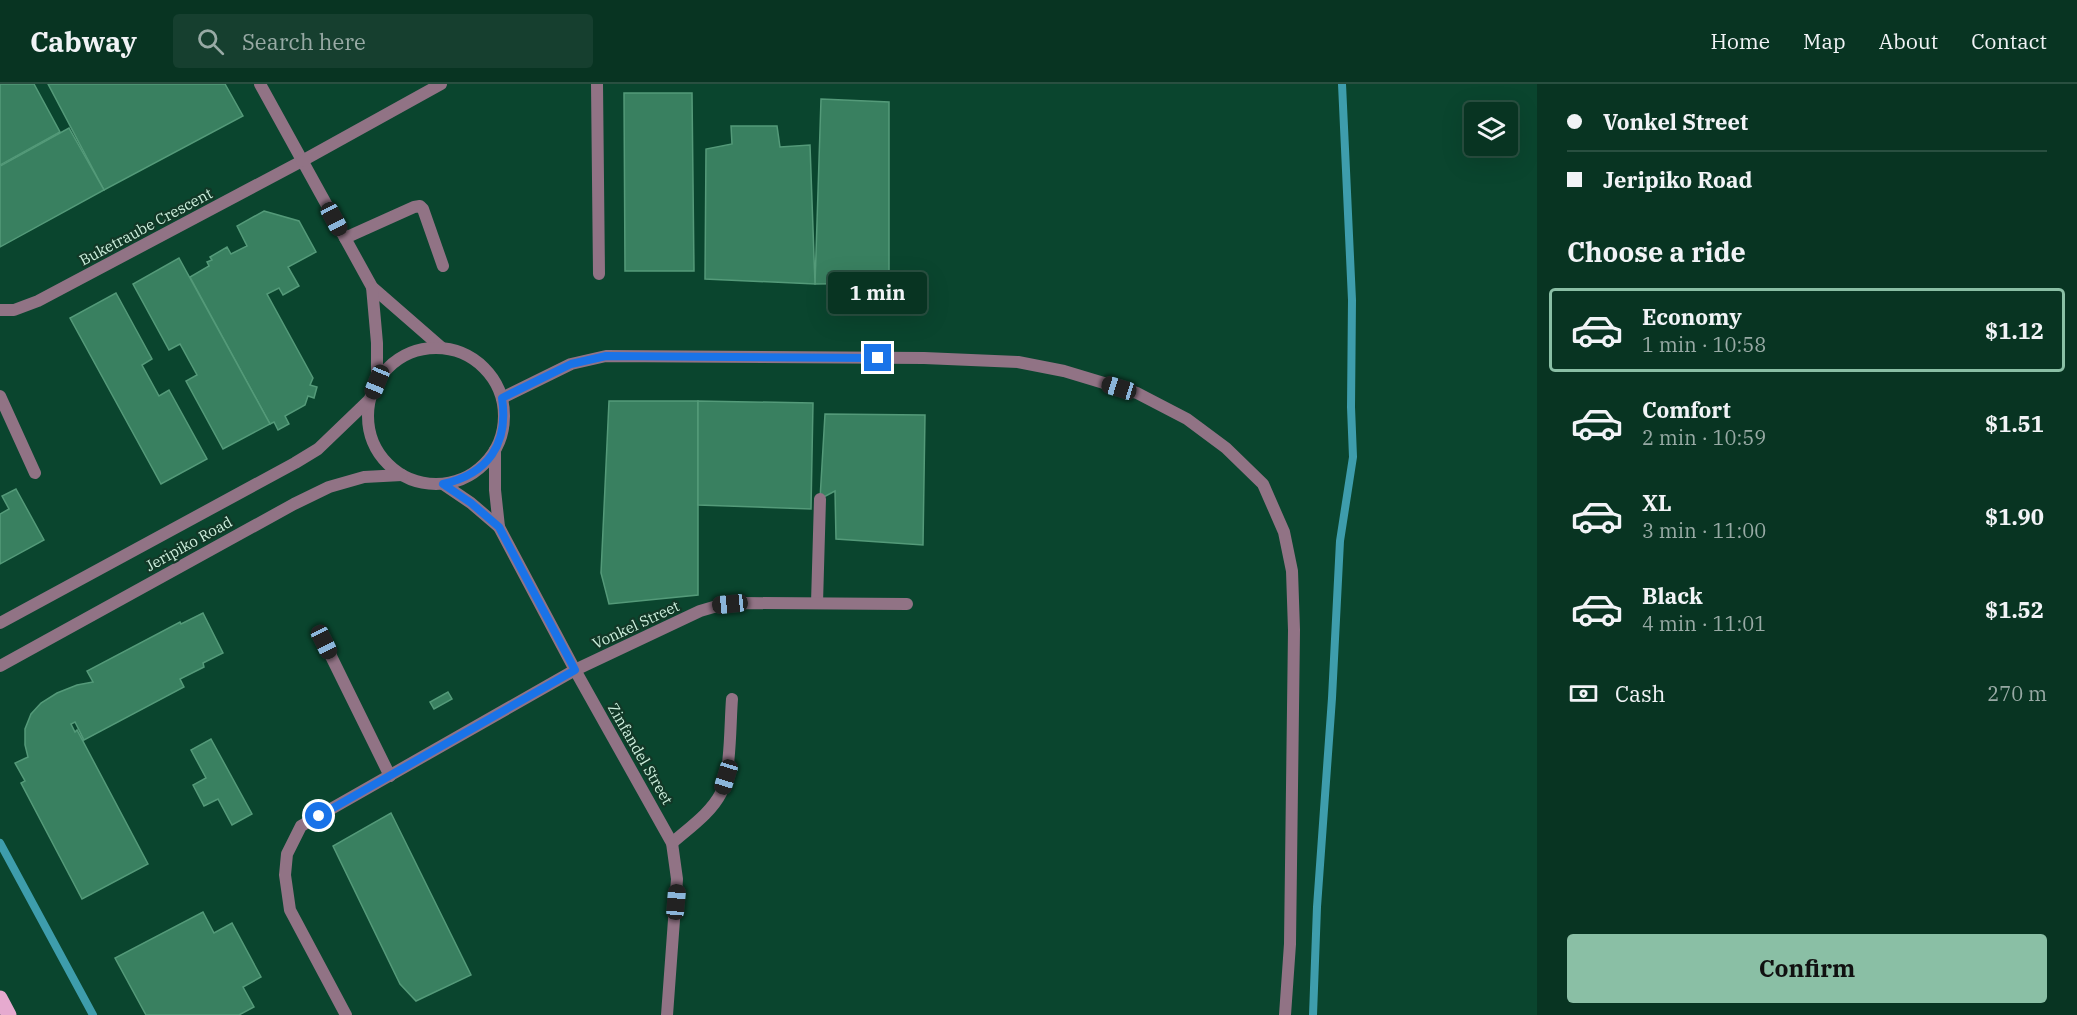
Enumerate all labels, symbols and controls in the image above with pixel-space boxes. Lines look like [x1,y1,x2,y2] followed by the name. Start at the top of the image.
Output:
[173,14,593,68] search box
[30,23,137,60] text: Cabway
[194,25,227,58] icon: search
[242,27,366,56] text: Search here
[1710,27,1770,55] text: Home
[1803,27,1846,55] text: Map
[1879,27,1938,55] text: About
[1971,27,2047,55] text: Contact
[1464,102,1518,156] map controls
[1464,102,1518,156] button: layers
[1603,107,1748,136] text: Vonkel Street
[1603,165,1752,194] text: Jeripiko Road
[76,183,215,270] street label: Buketraube Crescent
[318,199,350,239] car
[1567,234,1746,269] text: Choose a ride
[828,271,928,313] callout: 1 min
[850,279,906,306] text: 1 min
[1642,302,1742,331] text: Economy
[1570,303,1624,357] icon: car
[1985,316,2044,345] text: $1.12
[1642,331,1766,358] text: 1 min · 10:58
[864,344,891,371] route end
[362,362,392,402] car
[1099,374,1139,402] car
[1642,395,1731,424] text: Comfort
[1570,396,1624,450] icon: car
[1985,409,2044,438] text: $1.51
[1642,424,1766,451] text: 2 min · 10:59
[1642,488,1672,517] text: XL
[1570,489,1624,543] icon: car
[1985,502,2044,531] text: $1.90
[142,512,235,575] street label: Jeripiko Road
[1642,517,1766,544] text: 3 min · 11:00
[1642,581,1703,610] text: Black
[1570,582,1624,636] icon: car
[711,593,749,615] car
[1985,595,2044,624] text: $1.52
[589,596,682,653] street label: Vonkel Street
[1642,610,1766,637] text: 4 min · 11:01
[308,622,340,662] car
[1567,677,1600,710] icon: cash
[1615,679,1666,708] text: Cash
[1987,680,2047,707] text: 270 m
[604,700,677,808] street label: Zinfandel Street
[712,757,740,797] car
[305,802,332,829] route start
[665,883,687,921] car
[1567,934,2047,1003] button: Confirm

